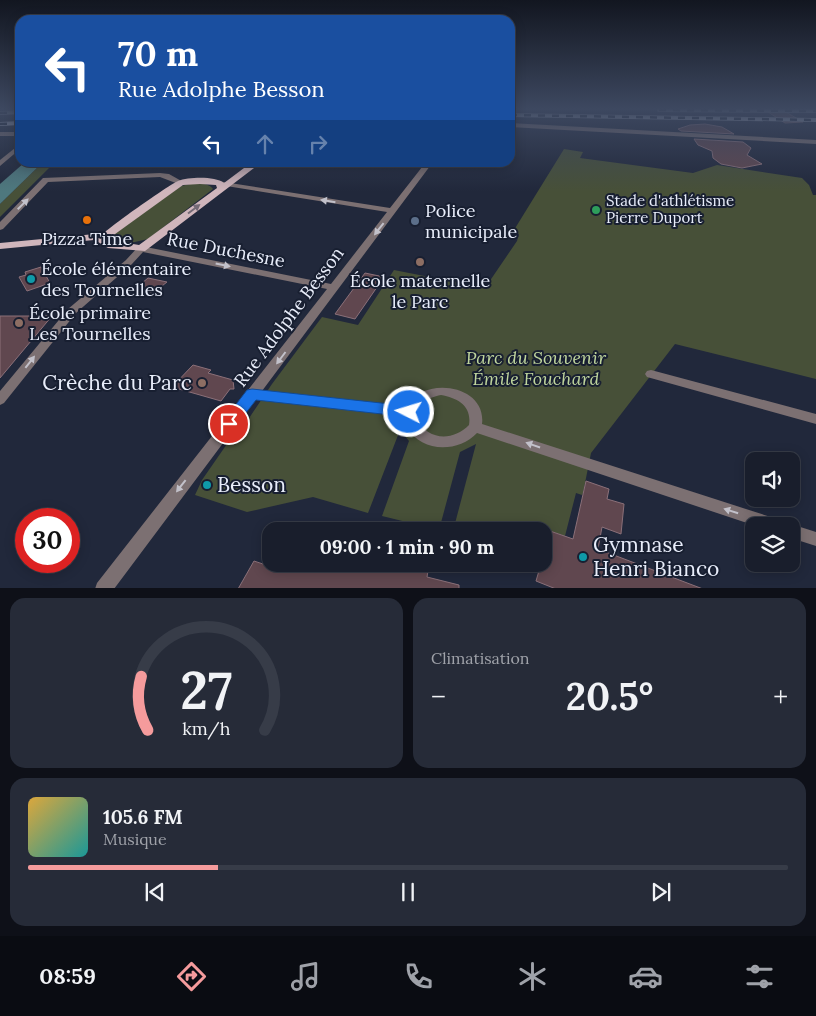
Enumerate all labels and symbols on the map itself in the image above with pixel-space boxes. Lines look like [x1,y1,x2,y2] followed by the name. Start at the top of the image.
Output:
[606,191,734,227] place label: Stade d'athlétisme Pierre Duport
[320,196,336,204] one-way arrow
[17,198,29,210] one-way arrow
[425,199,517,243] place label: Police municipale
[187,204,201,214] one-way arrow
[590,204,602,216] marker: Stade d'athlétisme Pierre Duport
[81,214,93,226] marker: Pizza Time
[409,215,421,227] marker: Police municipale
[374,222,385,235] one-way arrow
[42,227,133,250] place label: Pizza Time
[165,227,287,272] street label: Rue Duchesne
[229,242,349,391] street label: Rue Adolphe Besson
[414,256,426,268] marker: École maternelle le Parc
[41,257,192,301] place label: École élémentaire des Tournelles
[215,262,231,270] one-way arrow
[350,269,491,313] place label: École maternelle le Parc
[25,273,37,285] marker: École élémentaire des Tournelles
[29,301,151,345] place label: École primaire Les Tournelles
[13,317,25,329] marker: École primaire Les Tournelles
[466,346,607,390] park label: Parc du Souvenir Émile Fouchard
[275,351,286,364] one-way arrow
[25,356,36,369] one-way arrow
[42,369,192,396] place label: Crèche du Parc
[196,377,208,389] marker: Crèche du Parc
[382,385,434,437] position arrow
[208,403,250,445] pin
[525,441,540,449] one-way arrow
[217,471,286,498] place label: Besson
[175,479,186,492] one-way arrow
[201,479,213,491] marker: Besson
[723,507,738,515] one-way arrow
[15,508,80,573] speed limit sign: 30
[593,531,719,582] place label: Gymnase Henri Bianco
[577,551,589,563] marker: Gymnase Henri Bianco

